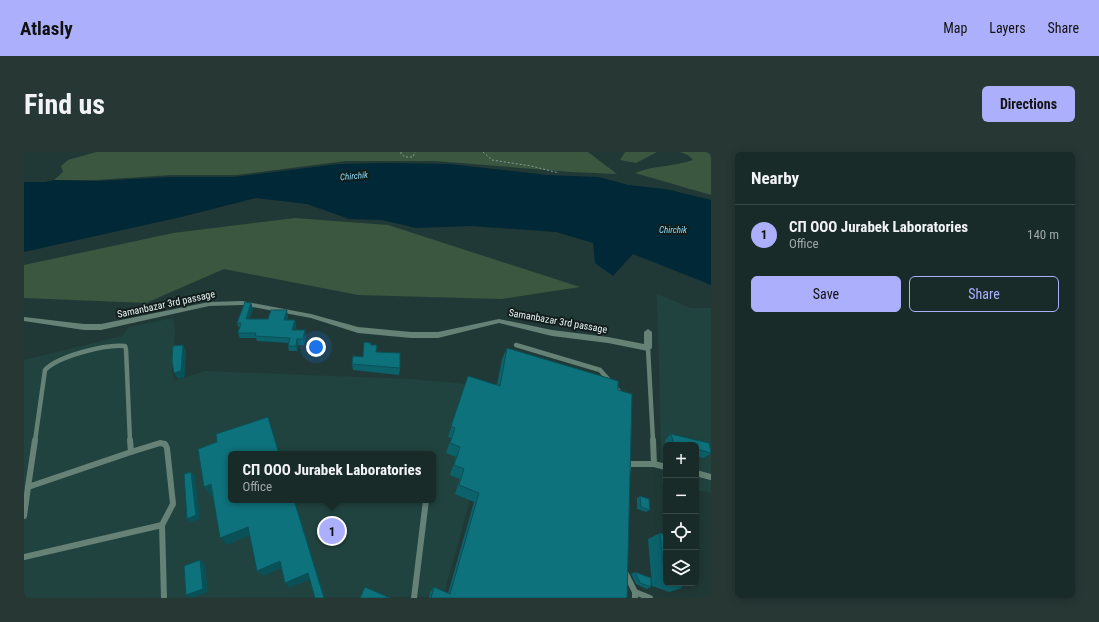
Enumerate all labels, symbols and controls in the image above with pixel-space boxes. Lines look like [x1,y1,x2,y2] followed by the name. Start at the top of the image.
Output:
[20,17,73,40] text: Atlasly
[943,20,967,36] text: Map
[989,20,1026,36] text: Layers
[1048,20,1079,36] text: Share
[982,86,1075,122] button: Directions
[24,88,105,121] text: Find us
[751,168,799,188] text: Nearby
[340,170,369,182] water label: Chirchik
[789,218,968,236] text: СП ООО Jurabek Laboratories
[659,225,688,235] water label: Chirchik
[761,227,767,242] text: 1
[1027,227,1059,242] text: 140 m
[789,236,819,251] text: Office
[751,276,901,312] button: Save
[909,276,1059,312] button: Share
[116,288,216,320] street label: Samanbazar 3rd passage
[508,307,608,335] street label: Samanbazar 3rd passage
[306,337,326,357] your location
[663,442,699,586] map controls
[663,442,699,478] button: +
[228,451,436,503] popup
[242,461,422,479] text: СП ООО Jurabek Laboratories
[663,478,699,514] button: −
[242,479,272,494] text: Office
[663,514,699,550] button: locate
[319,516,345,546] pin: 1
[663,550,699,586] button: layers

